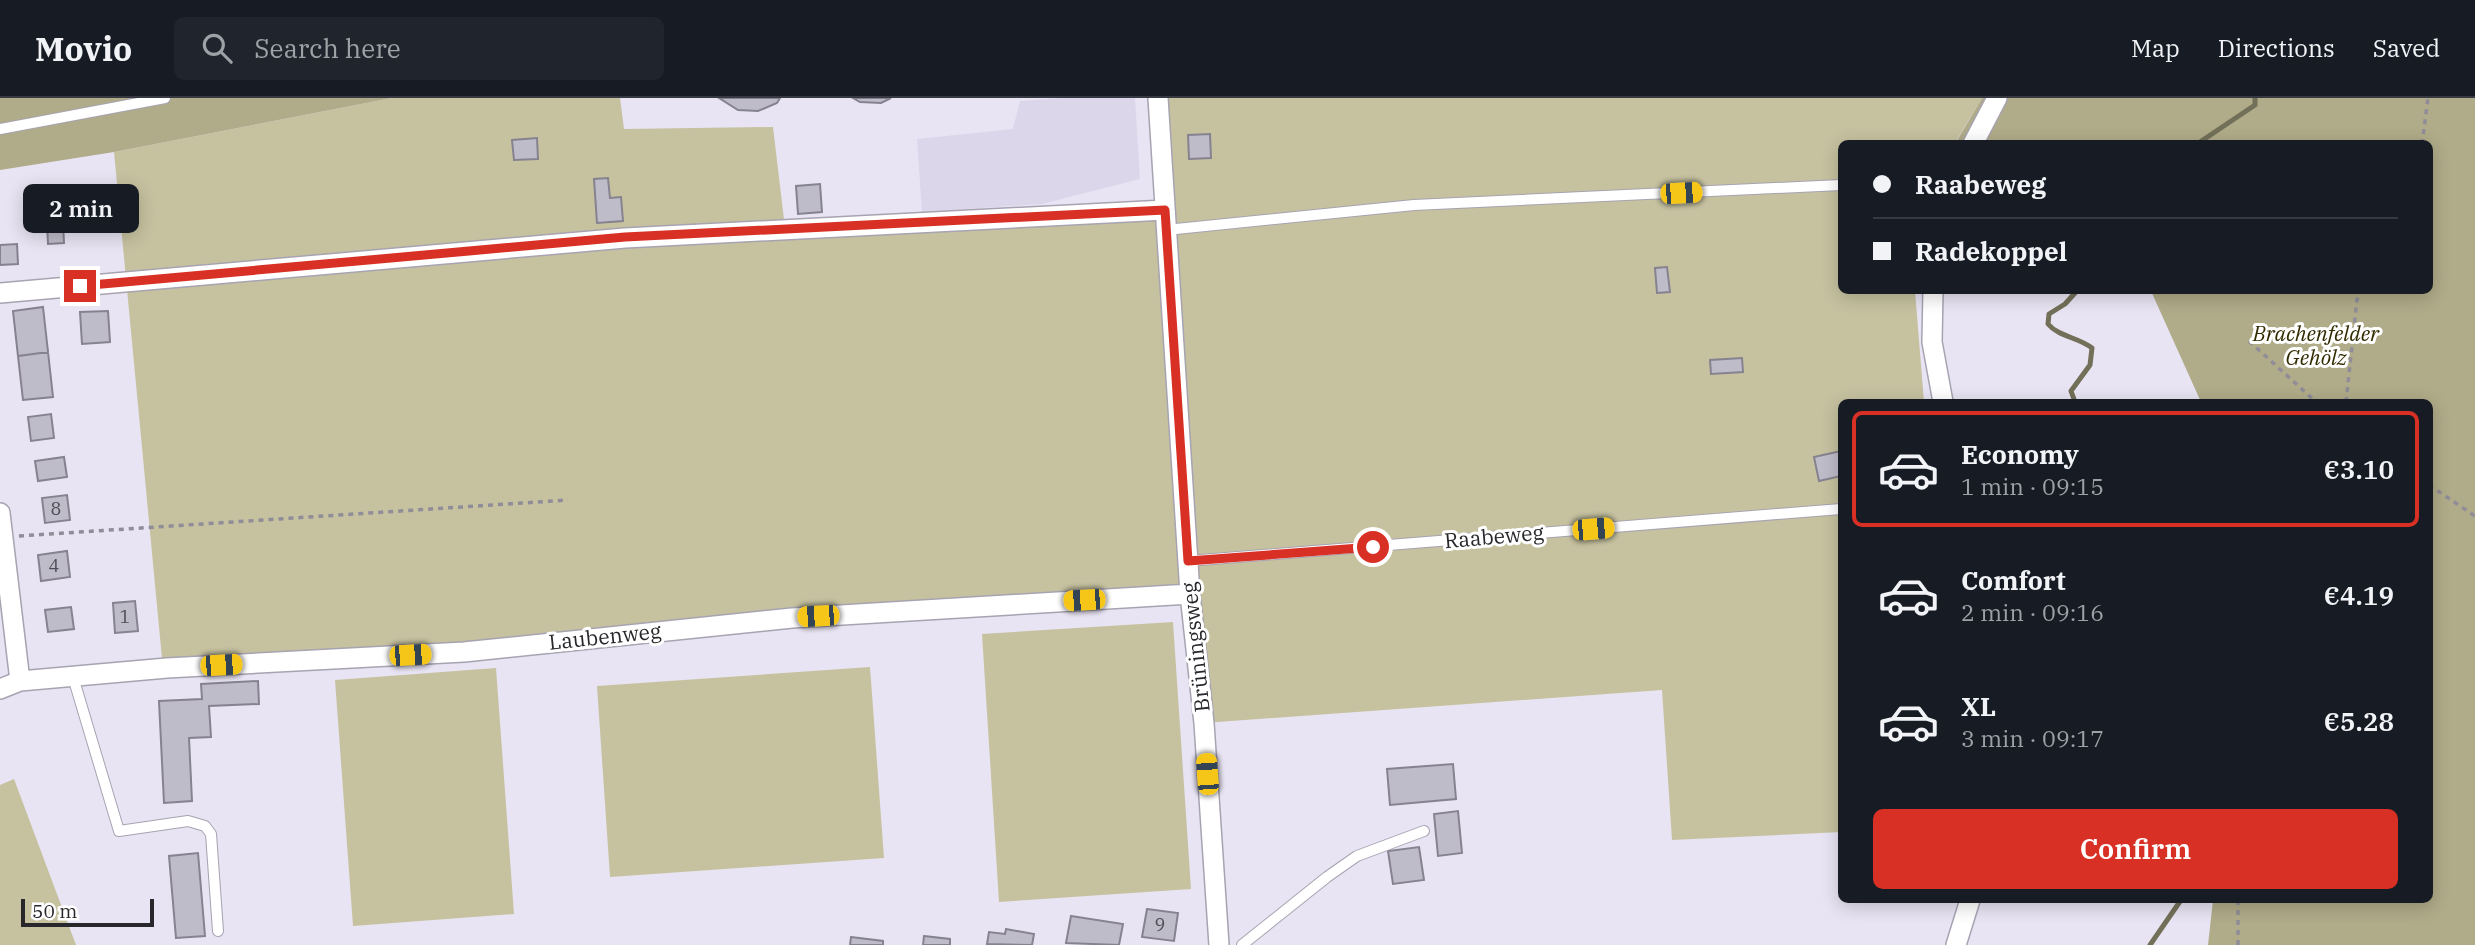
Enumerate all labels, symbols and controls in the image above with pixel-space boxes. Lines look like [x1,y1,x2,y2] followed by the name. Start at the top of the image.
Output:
[174,17,664,80] search box
[35,27,132,70] text: Movio
[198,29,236,67] icon: search
[254,31,401,65] text: Search here
[2131,32,2180,64] text: Map
[2218,32,2335,64] text: Directions
[2373,32,2440,64] text: Saved
[1915,167,2046,201] text: Raabeweg
[1660,181,1703,205] car
[22,184,138,234] callout: 2 min
[49,193,113,223] text: 2 min
[1915,234,2067,268] text: Radekoppel
[64,270,96,302] route end
[2252,319,2380,371] park label: Brachenfelder Gehölz
[1961,437,2079,471] text: Economy
[1877,438,1940,501] icon: car
[2324,452,2394,486] text: €3.10
[1961,471,2104,501] text: 1 min · 09:15
[51,497,61,520] house number: 8
[1572,517,1615,541] car
[1443,518,1545,554] street label: Raabeweg
[1357,531,1389,563] route start
[49,554,59,577] house number: 4
[1961,563,2066,597] text: Comfort
[1877,564,1940,627] icon: car
[2324,578,2394,612] text: €4.19
[1174,580,1216,714] street label: Brüningsweg
[1063,588,1106,612] car
[1961,597,2104,627] text: 2 min · 09:16
[797,604,840,628] car
[120,605,130,628] house number: 1
[547,616,663,656] street label: Laubenweg
[389,643,432,667] car
[200,653,243,677] car
[1961,689,1996,723] text: XL
[1877,690,1940,753] icon: car
[2324,704,2394,738] text: €5.28
[1961,723,2104,753] text: 3 min · 09:17
[1196,752,1219,796] car
[1873,809,2398,889] button: Confirm
[21,896,154,928] scale bar
[32,899,77,923] text: 50 m
[1155,913,1165,936] house number: 9

